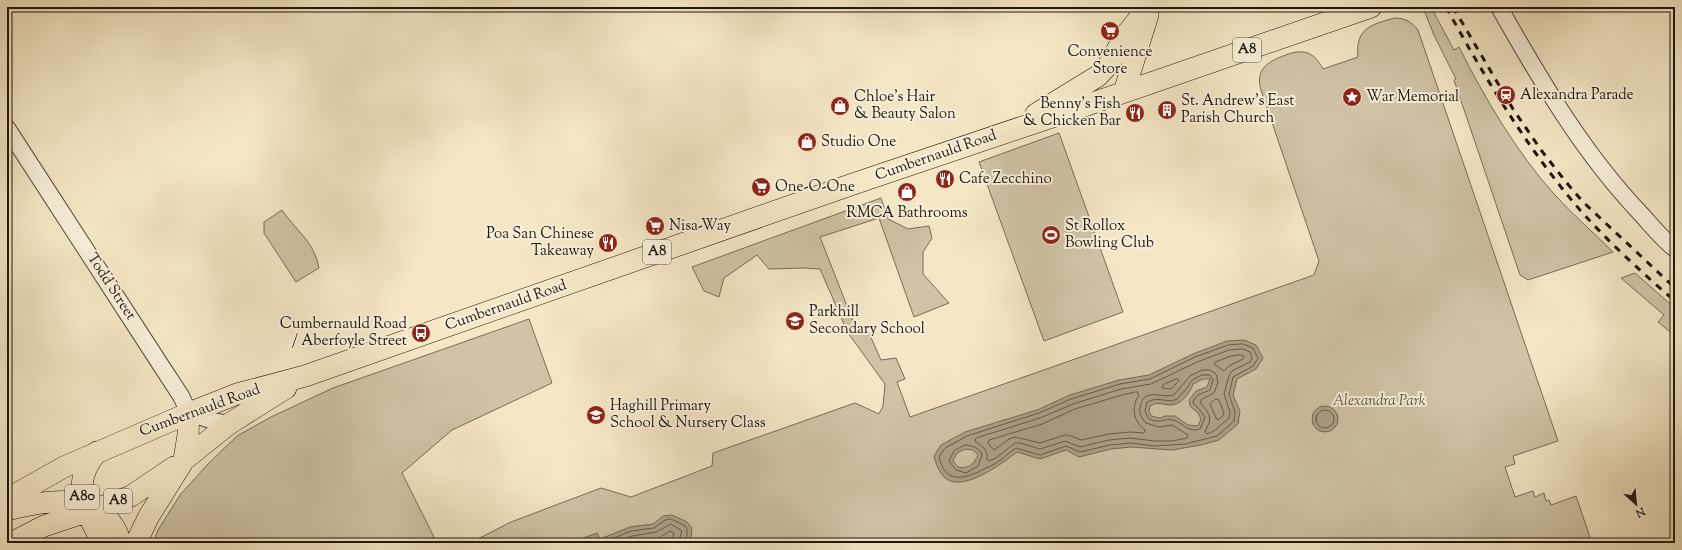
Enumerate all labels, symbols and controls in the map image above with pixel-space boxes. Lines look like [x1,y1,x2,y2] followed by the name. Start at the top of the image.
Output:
[1099,20,1121,42] supermarket icon: Convenience Store
[1233,38,1261,62] road number: A8
[1067,42,1153,80] place label: Convenience Store
[1495,84,1517,106] station icon: Alexandra Parade
[1520,85,1634,106] place label: Alexandra Parade
[1341,86,1363,108] place icon: War Memorial
[854,87,956,125] place label: Chloe's Hair & Beauty Salon
[1366,87,1459,108] place label: War Memorial
[1181,91,1294,129] place label: St. Andrew's East Parish Church
[1023,94,1121,132] place label: Benny's Fish & Chicken Bar
[829,95,851,117] shop icon: Chloe's Hair & Beauty Salon
[1156,99,1178,121] building icon: St. Andrew's East Parish Church
[1124,102,1146,124] restaurant icon: Benny's Fish & Chicken Bar
[872,125,1000,187] street label: Cumbernauld Road
[796,131,818,153] shop icon: Studio One
[821,132,896,153] place label: Studio One
[934,168,956,190] restaurant icon: Cafe Zecchino
[959,169,1052,190] place label: Cafe Zecchino
[750,176,772,198] supermarket icon: One-O-One
[775,177,855,198] place label: One-O-One
[896,181,918,203] shop icon: RMCA Bathrooms
[846,203,968,224] place label: RMCA Bathrooms
[644,215,666,237] supermarket icon: Nisa-Way
[669,216,732,237] place label: Nisa-Way
[1065,216,1154,254] place label: St Rollox Bowling Club
[486,224,595,262] place label: Poa San Chinese Takeaway
[1040,224,1062,246] sports icon: St Rollox Bowling Club
[597,232,619,254] restaurant icon: Poa San Chinese Takeaway
[643,240,671,264] road number: A8
[81,249,141,325] street label: Todd Street
[442,275,570,337] street label: Cumbernauld Road
[809,302,925,340] place label: Parkhill Secondary School
[784,310,806,332] school or university icon: Parkhill Secondary School
[280,314,408,352] place label: Cumbernauld Road / Aberfoyle Street
[410,322,432,344] bus stop icon: Cumbernauld Road / Aberfoyle Street
[137,379,264,443] street label: Cumbernauld Road
[1332,391,1426,412] park label: Alexandra Park
[610,396,766,434] place label: Haghill Primary School & Nursery Class
[585,404,607,426] school or university icon: Haghill Primary School & Nursery Class
[1616,484,1656,524] north arrow
[65,485,99,509] road number: A80
[104,489,132,513] road number: A8
[1632,502,1649,521] text: N

